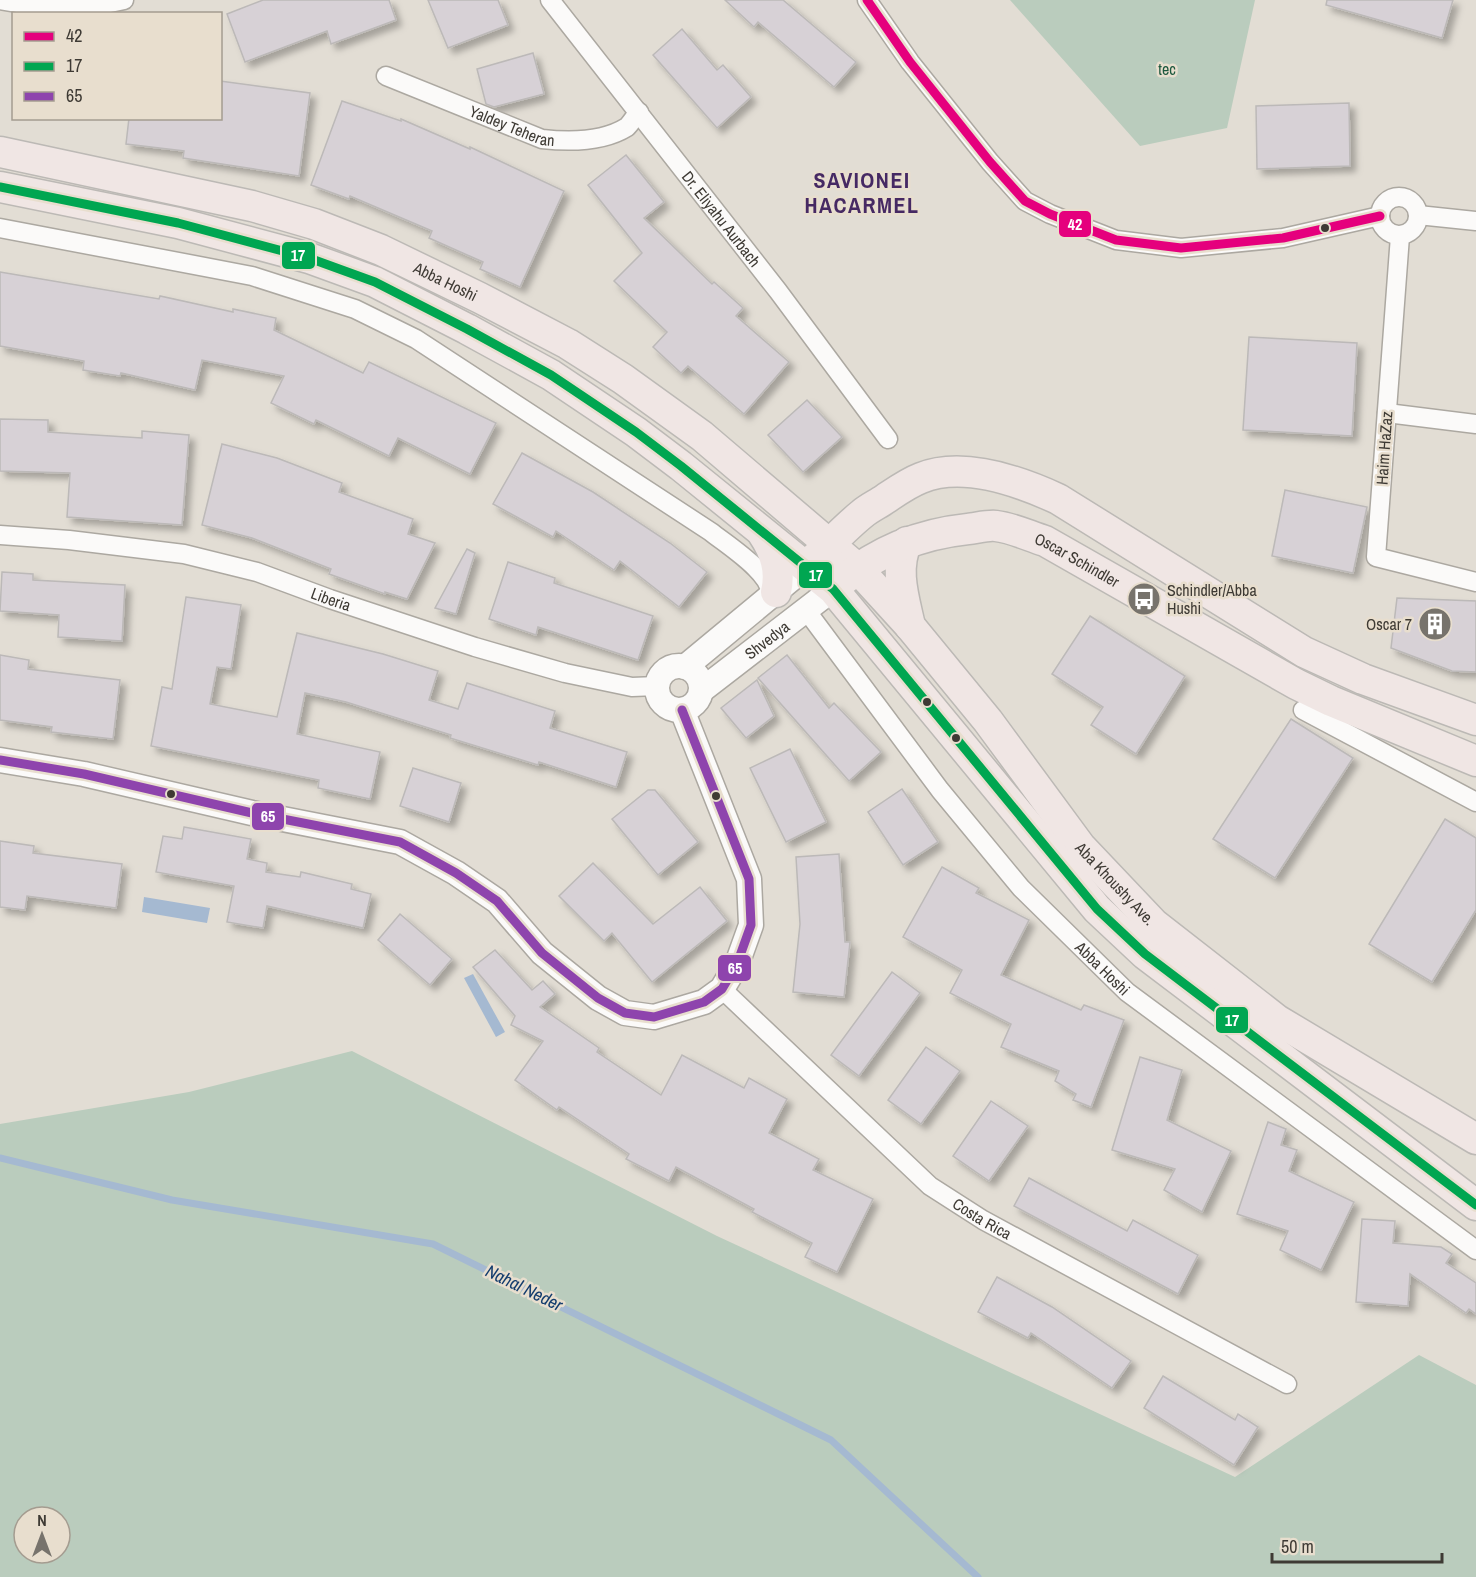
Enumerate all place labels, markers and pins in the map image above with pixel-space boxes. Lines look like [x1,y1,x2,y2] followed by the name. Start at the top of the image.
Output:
[1319,222,1331,234] unlabelled marker
[1167,579,1257,619] place label: Schindler/Abba Hushi
[1126,581,1162,617] bus stop icon: Schindler/Abba Hushi
[1417,606,1453,642] building icon: Oscar 7
[1366,613,1412,635] place label: Oscar 7
[921,696,933,708] unlabelled marker
[950,732,962,744] unlabelled marker
[165,788,177,800] unlabelled marker
[710,790,722,802] unlabelled marker

